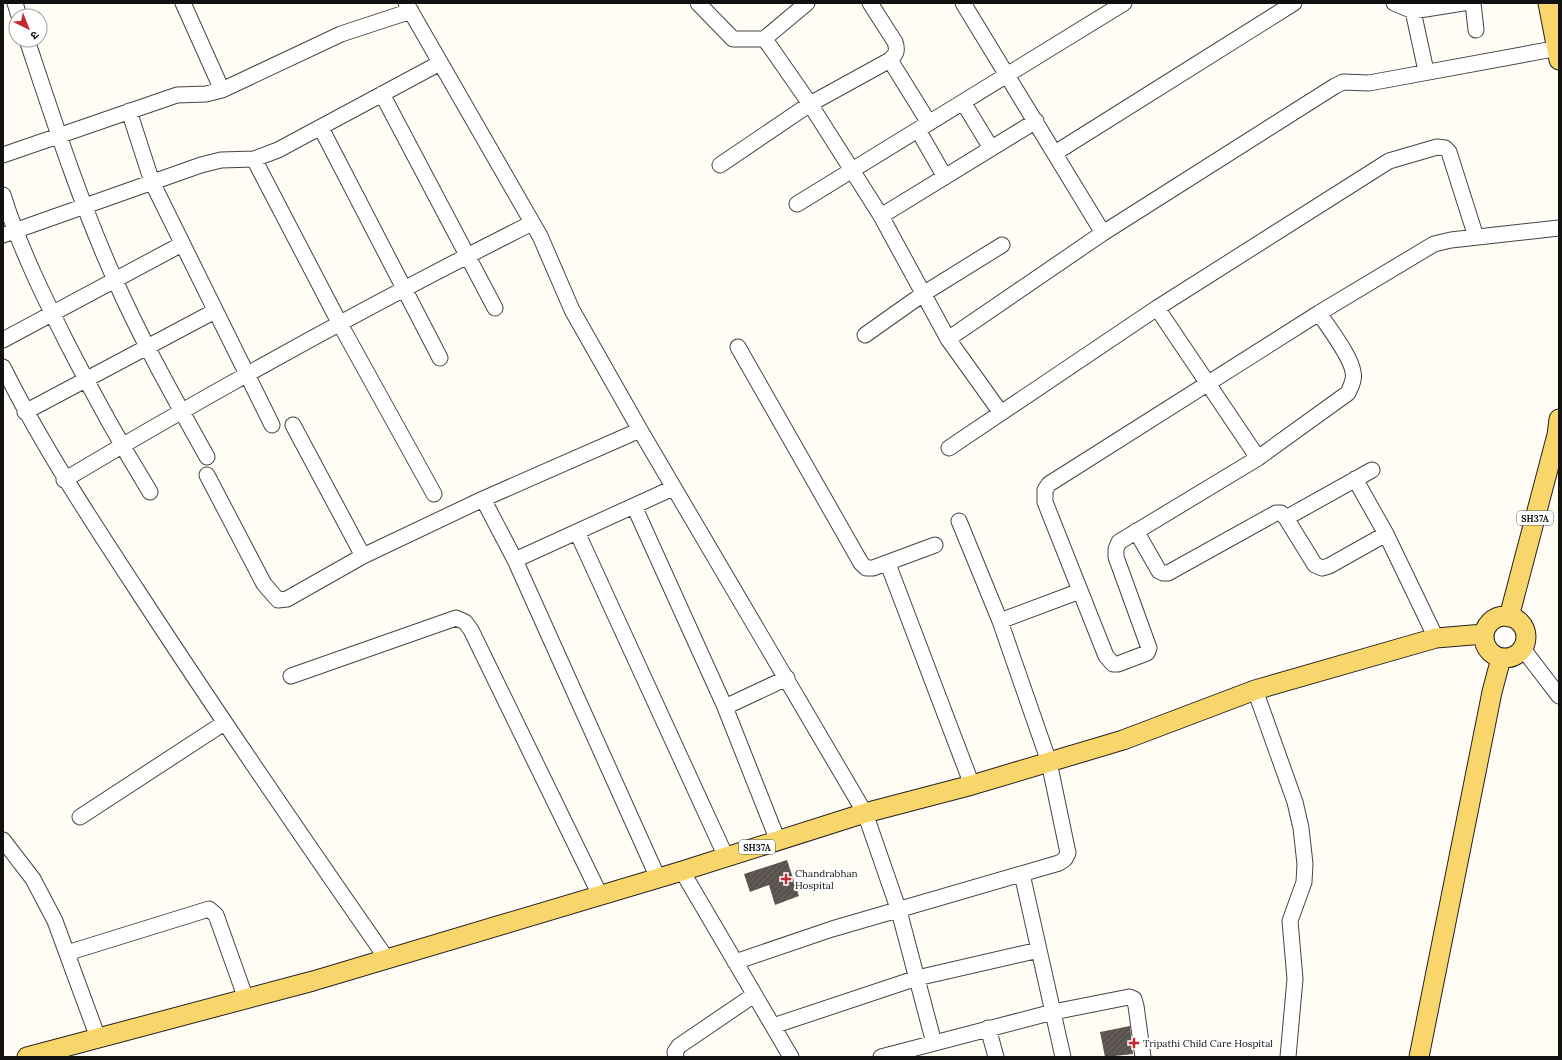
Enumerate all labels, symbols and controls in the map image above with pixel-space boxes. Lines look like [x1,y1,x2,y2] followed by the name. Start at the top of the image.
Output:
[8,8,48,48] north arrow
[27,28,42,43] text: उ
[1517,511,1553,525] road number: SH37A
[739,840,775,854] road number: SH37A
[795,867,858,892] place label: Chandrabhan Hospital
[780,873,792,885] marker: Chandrabhan Hospital
[1128,1037,1140,1049] marker: Tripathi Child Care Hospital
[1143,1037,1273,1050] place label: Tripathi Child Care Hospital

